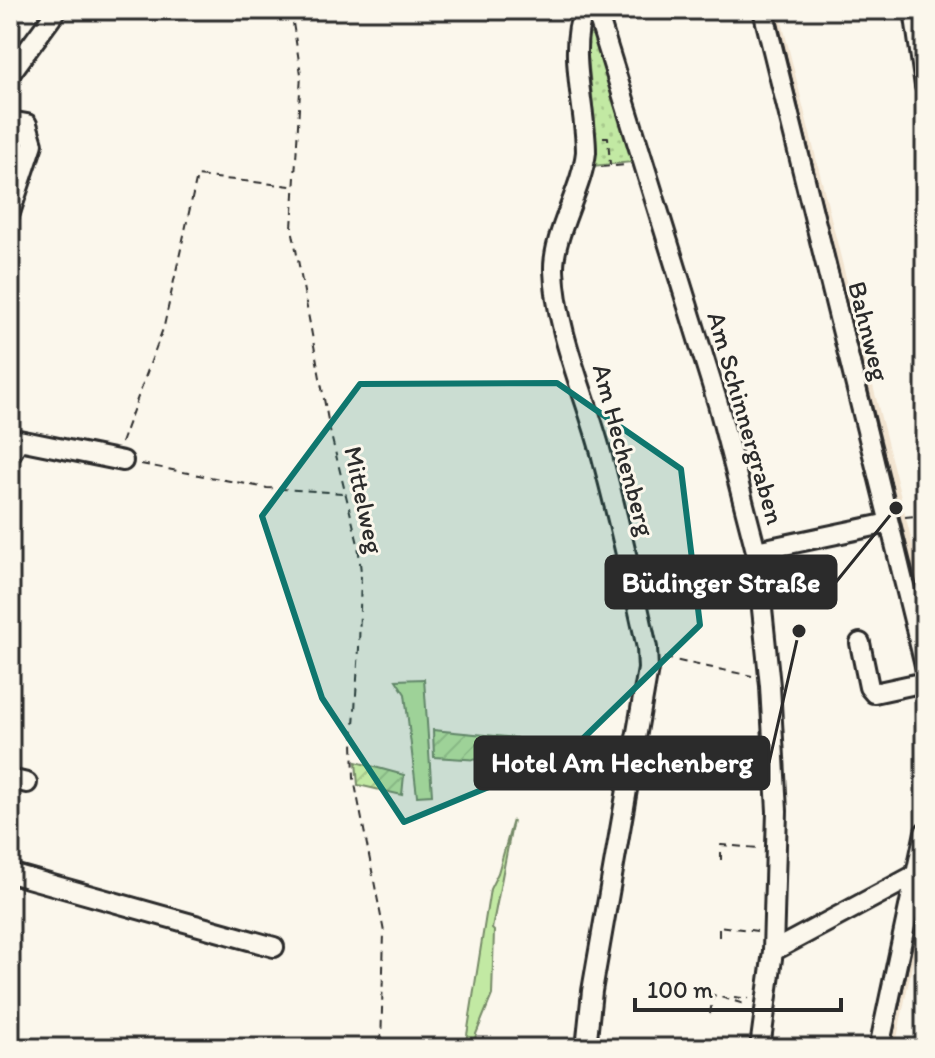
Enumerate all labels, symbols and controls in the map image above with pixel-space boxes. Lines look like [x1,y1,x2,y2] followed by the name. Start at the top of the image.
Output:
[841,278,897,385] street label: Bahnweg
[700,308,792,528] street label: Am Schinnergraben
[586,360,663,540] street label: Am Hechenberg
[337,443,391,557] street label: Mittelweg
[606,556,836,608] callout: Büdinger Straße
[622,565,820,599] text: Büdinger Straße
[475,737,769,789] callout: Hotel Am Hechenberg
[491,745,754,779] text: Hotel Am Hechenberg
[635,962,841,1012] scale bar
[647,975,713,1004] text: 100 m

